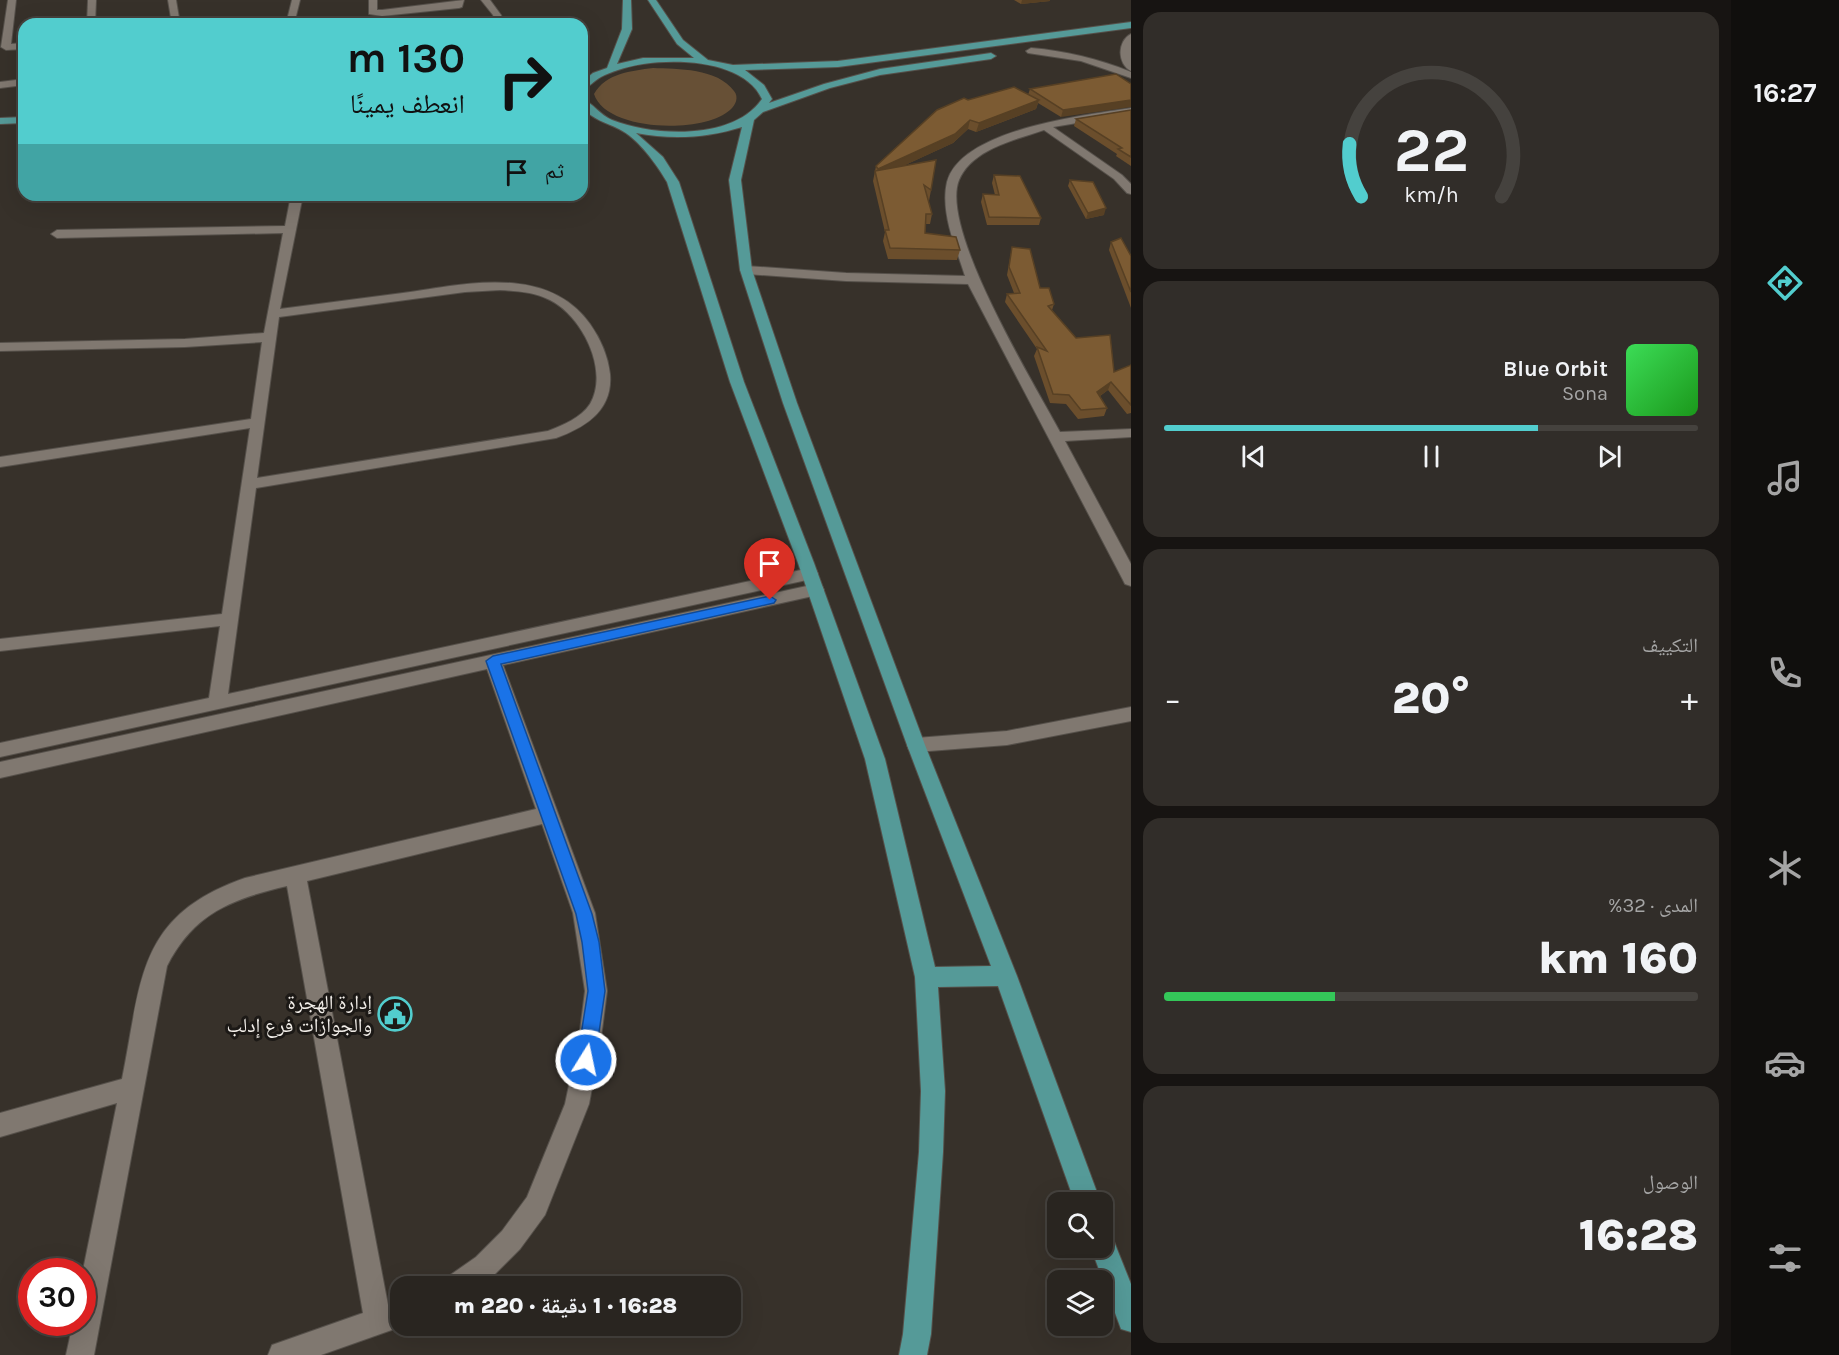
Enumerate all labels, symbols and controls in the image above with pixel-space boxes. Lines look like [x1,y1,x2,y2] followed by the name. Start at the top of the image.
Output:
[347,33,465,83] text: 130 m
[486,42,564,120] icon: right
[1753,77,1817,109] text: 16:27
[350,88,465,120] text: انعطف يمينًا
[1393,114,1469,187] text: 22
[500,156,533,189] icon: arrive
[545,158,564,184] text: ثم
[1404,183,1458,208] text: km/h
[1764,262,1806,304] icon: directions
[1503,356,1608,382] text: Blue Orbit
[1562,382,1608,405] text: Sona
[1237,440,1270,473] icon: previous
[1415,440,1448,473] icon: pause
[1593,440,1626,473] icon: next
[1764,457,1806,499] icon: music
[744,538,795,600] pin
[753,547,786,580] icon: arrive
[1642,634,1698,657] text: التكييف
[1764,652,1806,694] icon: phone
[1392,672,1470,724] text: 20°
[1164,680,1181,718] text: −
[1681,680,1698,718] text: +
[1764,847,1806,889] icon: climate
[1608,894,1698,917] text: المدى · 32%
[1538,932,1698,984] text: 160 km
[227,991,372,1038] place label: إدارة الهجرة والجوازات فرع إدلب
[377,996,413,1032] public building icon: إدارة الهجرة والجوازات فرع إدلب
[554,1028,618,1092] position arrow
[1764,1042,1806,1084] icon: car
[1643,1171,1698,1194] text: الوصول
[1047,1192,1113,1336] map controls
[1047,1192,1113,1258] button: search
[1579,1209,1698,1261] text: 16:28
[1764,1237,1806,1279] icon: filters
[18,1258,96,1336] speed limit sign: 30
[1047,1270,1113,1336] button: layers
[454,1293,677,1319] text: 16:28 · 1 دقيقة · 220 m

